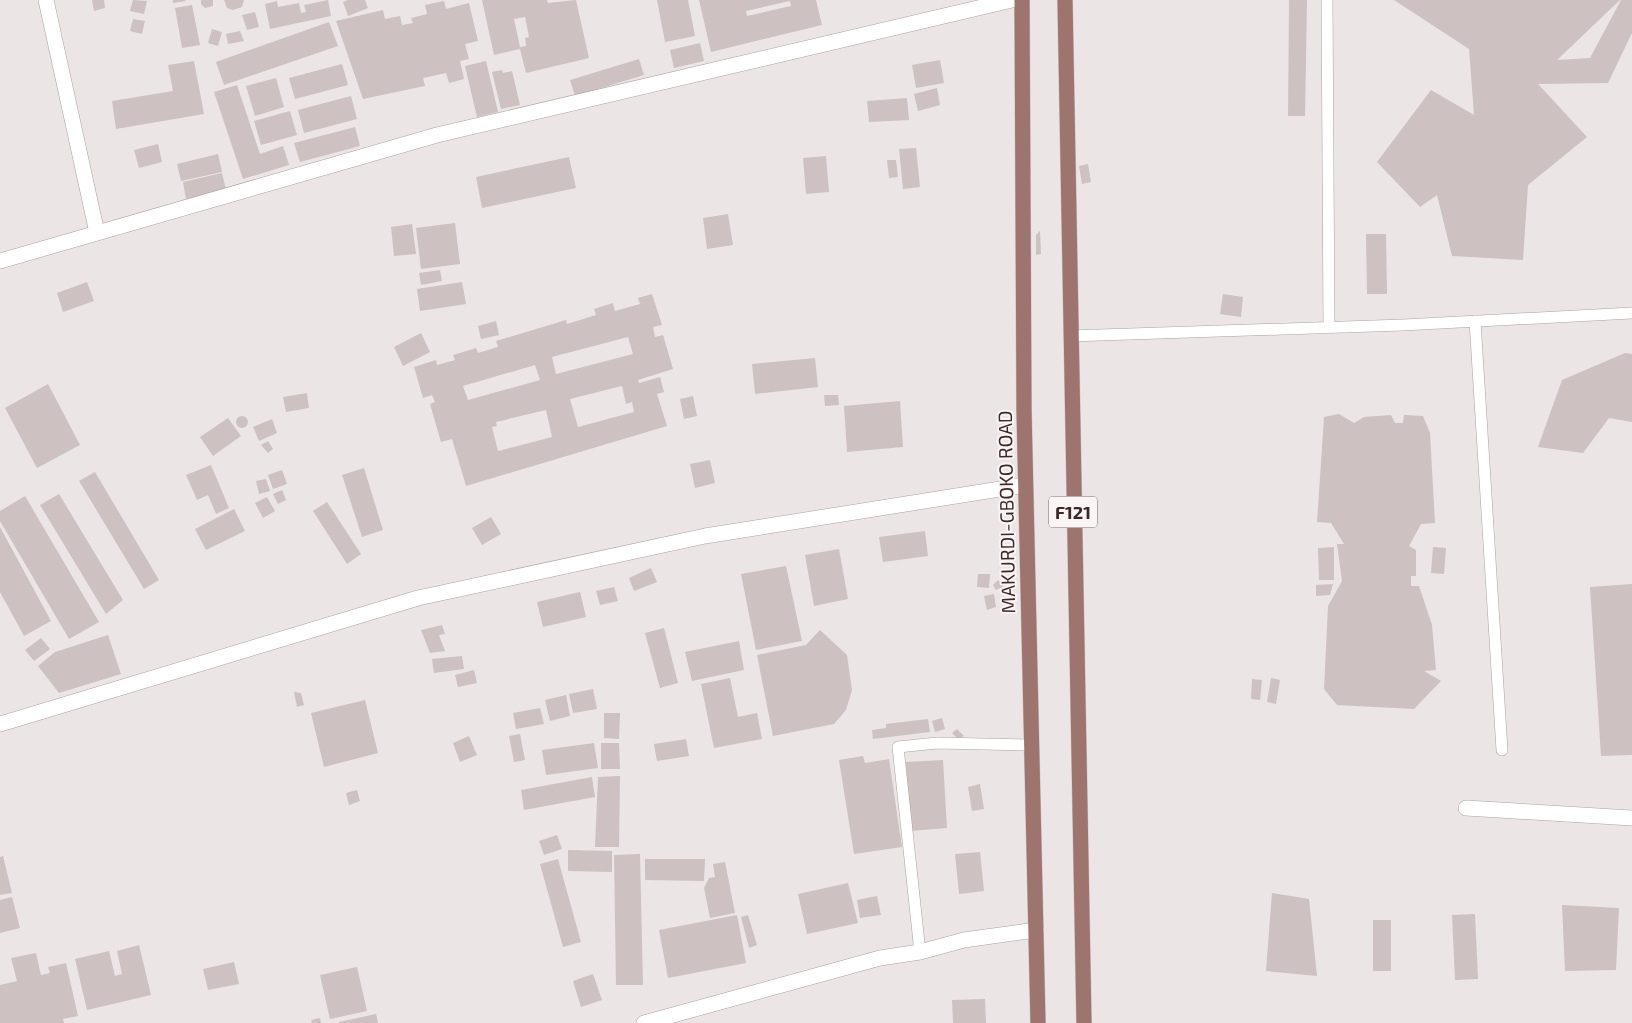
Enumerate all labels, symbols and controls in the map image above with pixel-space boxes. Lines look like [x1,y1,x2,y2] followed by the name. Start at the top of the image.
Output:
[993,410,1019,614] street label: MAKURDI-GBOKO ROAD
[1049,497,1097,528] road number: F121

